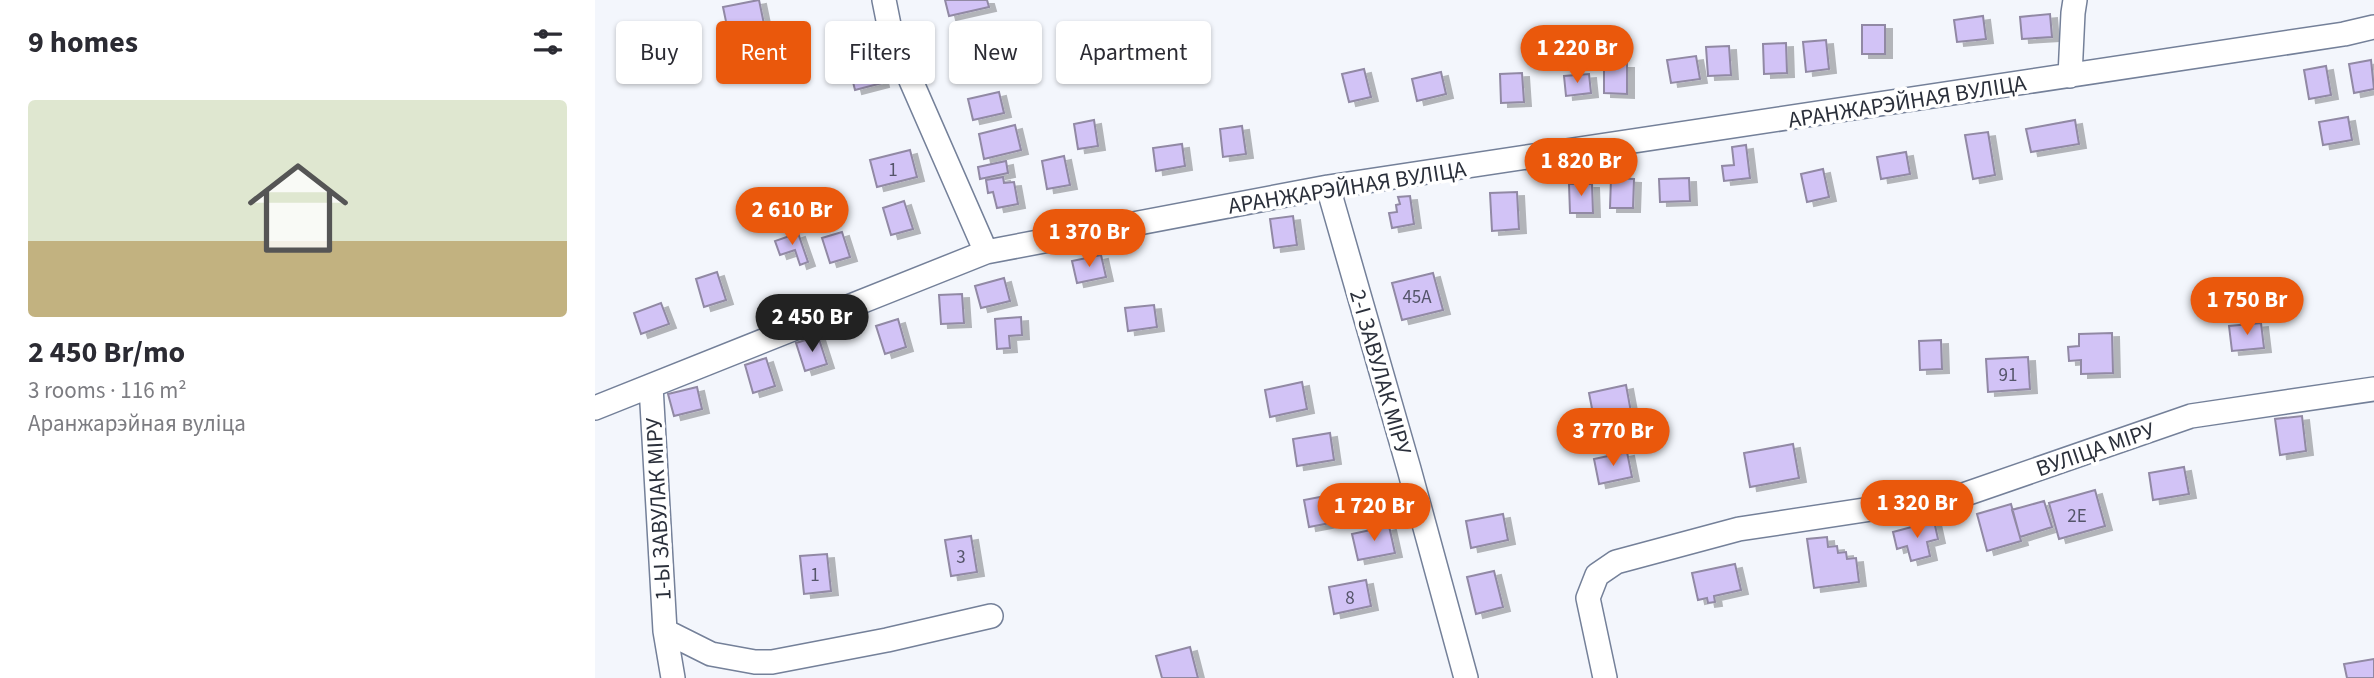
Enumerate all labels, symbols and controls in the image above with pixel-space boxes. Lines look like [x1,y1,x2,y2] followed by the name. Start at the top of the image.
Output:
[28,21,138,64] text: 9 homes
[616,21,702,84] chip: Buy
[716,21,811,84] chip: Rent
[825,21,935,84] chip: Filters
[949,21,1042,84] chip: New
[1056,21,1211,84] chip: Apartment
[529,23,567,61] icon: filters
[1505,25,1649,85] pin: 1 220 Br
[1537,31,1617,64] text: 1 220 Br
[1786,66,2029,137] street label: АРАНЖАРЭЙНАЯ ВУЛІЦА
[1509,138,1653,198] pin: 1 820 Br
[1541,144,1621,177] text: 1 820 Br
[235,145,361,271] icon: home
[1226,152,1469,223] street label: АРАНЖАРЭЙНАЯ ВУЛІЦА
[888,157,898,184] house number: 1
[720,188,864,247] pin: 2 610 Br
[752,193,832,226] text: 2 610 Br
[1017,210,1161,269] pin: 1 370 Br
[1049,215,1129,248] text: 1 370 Br
[2175,278,2319,337] pin: 1 750 Br
[2207,283,2287,316] text: 1 750 Br
[1402,284,1432,311] house number: 45А
[1341,286,1420,459] street label: 2-І ЗАВУЛАК МІРУ
[740,294,884,354] pin: 2 450 Br
[772,300,852,333] text: 2 450 Br
[28,331,185,374] text: 2 450 Br/mo
[1999,362,2017,389] house number: 91
[28,374,187,407] text: 3 rooms · 116 m²
[28,407,246,440] text: Аранжарэйная вуліца
[1541,408,1685,468] pin: 3 770 Br
[1573,414,1653,447] text: 3 770 Br
[2031,414,2159,485] street label: ВУЛІЦА МІРУ
[637,417,680,601] street label: 1-Ы ЗАВУЛАК МІРУ
[1845,480,1989,540] pin: 1 320 Br
[1302,484,1446,543] pin: 1 720 Br
[1877,486,1957,519] text: 1 320 Br
[1334,489,1414,522] text: 1 720 Br
[2067,503,2087,530] house number: 2Е
[956,544,966,571] house number: 3
[810,562,820,589] house number: 1
[1345,585,1355,612] house number: 8

